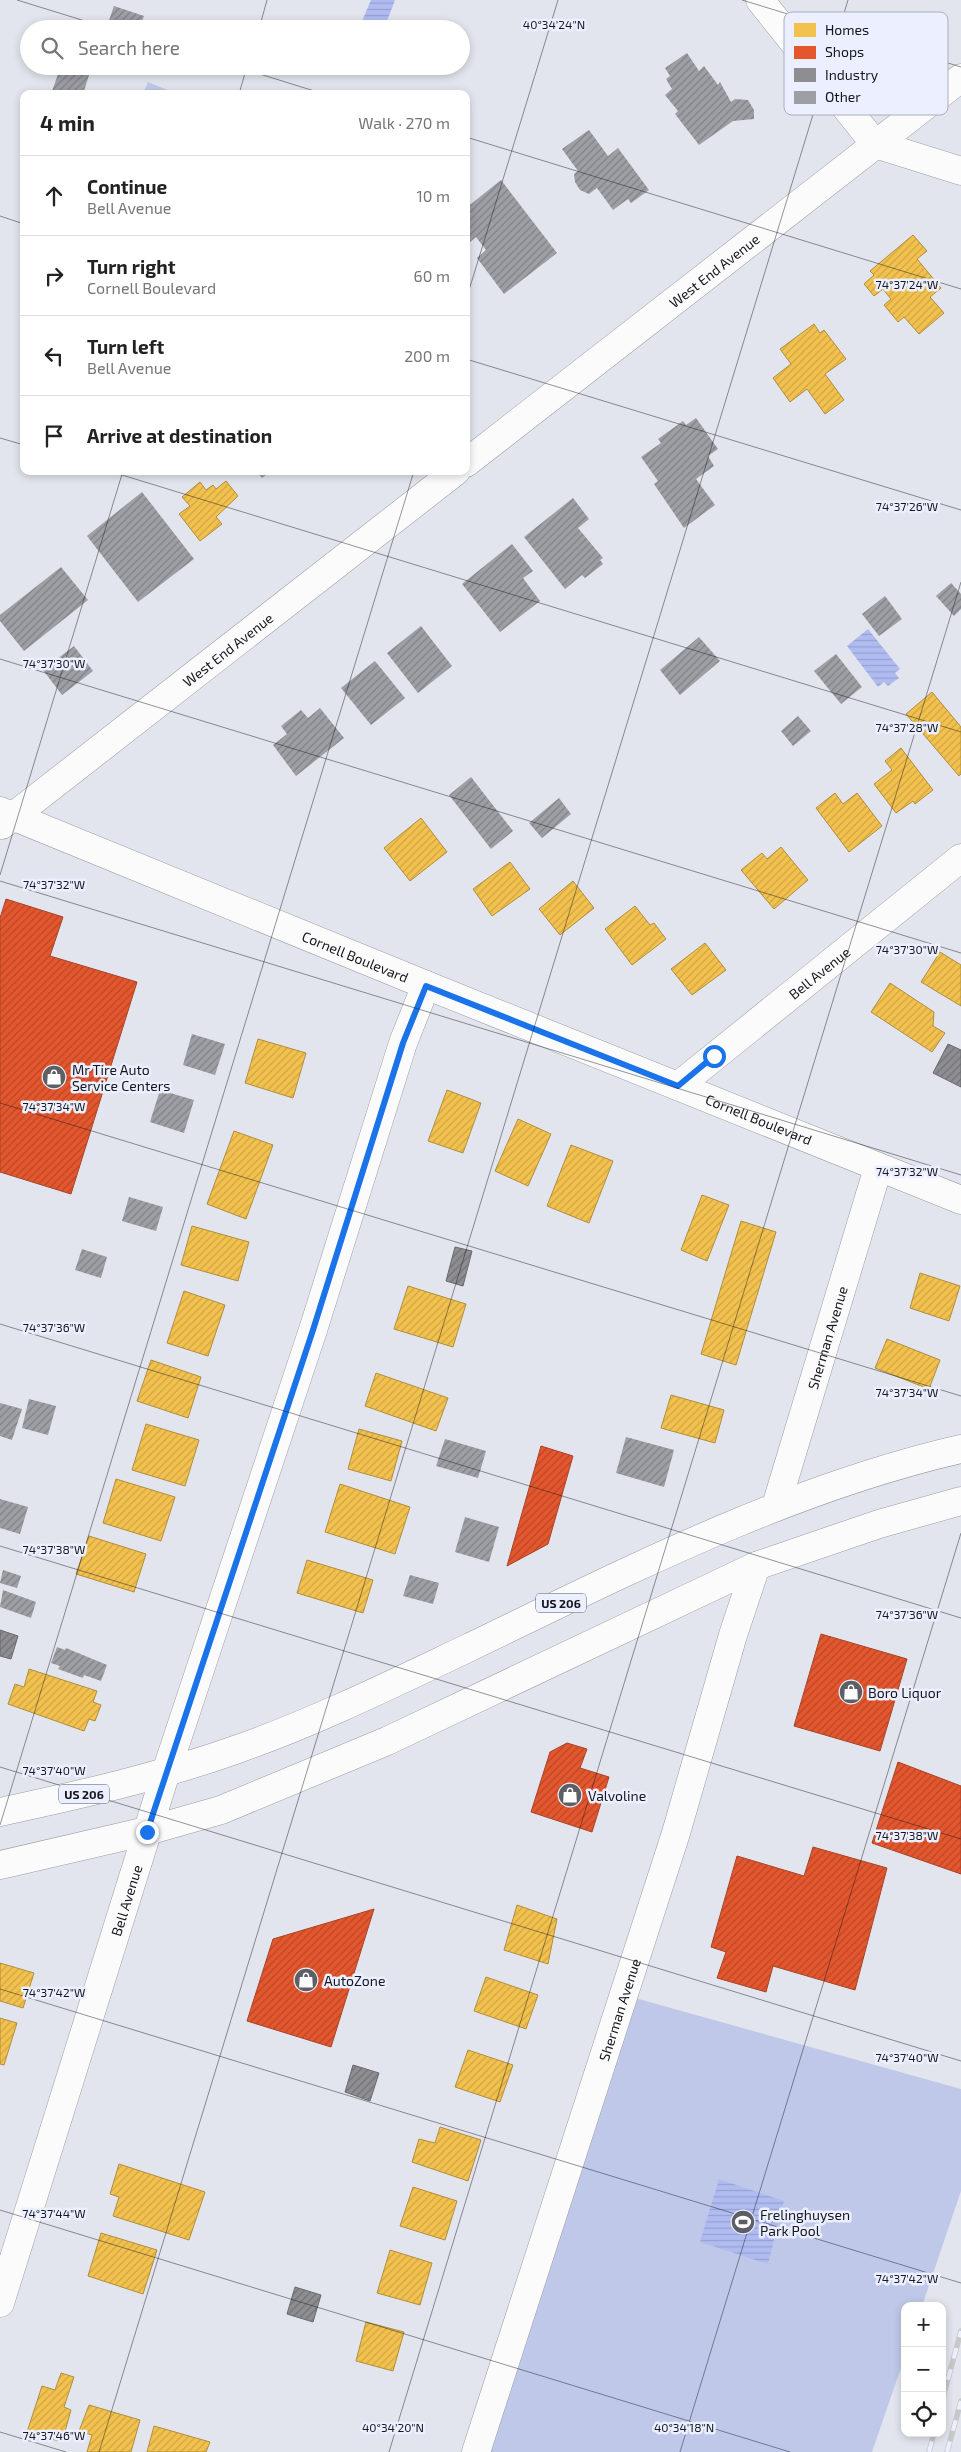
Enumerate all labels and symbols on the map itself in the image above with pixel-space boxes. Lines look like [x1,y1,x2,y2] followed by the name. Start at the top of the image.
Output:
[784,12,948,115] legend
[523,17,585,31] text: 40°34'24"N
[825,21,869,38] text: Homes
[825,43,864,60] text: Shops
[825,66,879,83] text: Industry
[825,88,861,105] text: Other
[665,230,762,311] street label: West End Avenue
[876,277,938,291] text: 74°37'24"W
[876,499,938,513] text: 74°37'26"W
[179,609,276,690] street label: West End Avenue
[23,656,85,670] text: 74°37'30"W
[876,720,938,734] text: 74°37'28"W
[23,877,85,891] text: 74°37'32"W
[300,927,411,985] street label: Cornell Boulevard
[876,942,938,956] text: 74°37'30"W
[785,943,853,1002] street label: Bell Avenue
[703,1045,726,1068] route start
[72,1061,170,1094] place label: Mr Tire Auto Service Centers
[41,1064,67,1090] shop icon: Mr Tire Auto Service Centers
[703,1090,815,1148] street label: Cornell Boulevard
[23,1099,85,1113] text: 74°37'34"W
[876,1164,938,1178] text: 74°37'32"W
[803,1284,850,1391] street label: Sherman Avenue
[23,1320,85,1334] text: 74°37'36"W
[876,1385,938,1399] text: 74°37'34"W
[23,1542,85,1556] text: 74°37'38"W
[536,1594,586,1612] road number: US 206
[876,1607,938,1621] text: 74°37'36"W
[838,1679,864,1705] shop icon: Boro Liquor
[868,1684,942,1701] place label: Boro Liquor
[22,1763,86,1777] text: 74°37'40"W
[557,1782,583,1808] shop icon: Valvoline
[59,1785,109,1804] road number: US 206
[588,1787,646,1804] place label: Valvoline
[136,1821,159,1844] route end
[876,1828,938,1842] text: 74°37'38"W
[107,1862,145,1938] street label: Bell Avenue
[594,1956,644,2063] street label: Sherman Avenue
[293,1967,319,1993] shop icon: AutoZone
[324,1972,385,1989] place label: AutoZone
[23,1985,85,1999] text: 74°37'42"W
[875,2050,939,2064] text: 74°37'40"W
[22,2206,86,2220] text: 74°37'44"W
[760,2206,850,2239] place label: Frelinghuysen Park Pool
[730,2209,756,2235] sports icon: Frelinghuysen Park Pool
[876,2271,938,2285] text: 74°37'42"W
[362,2420,424,2434] text: 40°34'20"N
[654,2420,714,2434] text: 40°34'18"N
[23,2428,85,2442] text: 74°37'46"W

